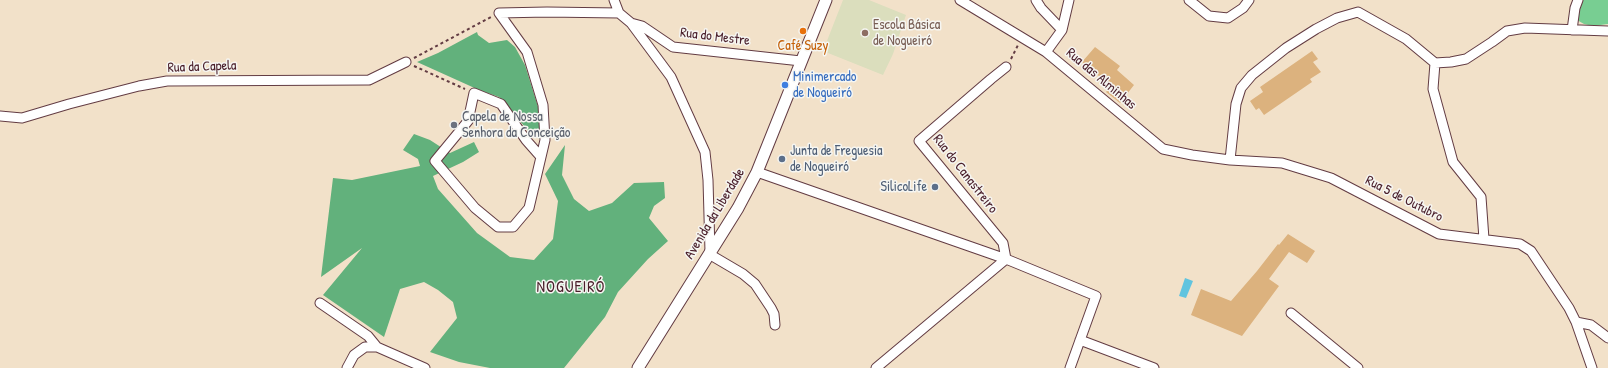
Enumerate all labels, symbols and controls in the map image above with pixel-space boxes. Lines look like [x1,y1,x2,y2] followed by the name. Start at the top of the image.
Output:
[873,17,940,50] place label: Escola Básica de Nogueiró
[679,24,751,50] street label: Rua do Mestre
[798,26,808,36] marker: Café Suzy
[860,28,870,38] marker: Escola Básica de Nogueiró
[778,38,828,54] place label: Café Suzy
[1062,45,1140,113] street label: Rua das Alminhas
[167,57,237,77] street label: Rua da Capela
[793,69,856,102] place label: Minimercado de Nogueiró
[780,80,790,90] marker: Minimercado de Nogueiró
[462,109,570,142] place label: Capela de Nossa Senhora da Conceição
[449,120,459,130] marker: Capela de Nossa Senhora da Conceição
[929,131,1001,217] street label: Rua do Canastreiro
[790,143,883,176] place label: Junta de Freguesia de Nogueiró
[777,154,787,164] marker: Junta de Freguesia de Nogueiró
[681,166,749,262] street label: Avenida da Liberdade
[1362,172,1446,226] street label: Rua 5 de Outubro
[881,179,927,195] place label: SilicoLife
[930,182,940,192] marker: SilicoLife
[537,278,605,298] district label: NOGUEIRÓ

